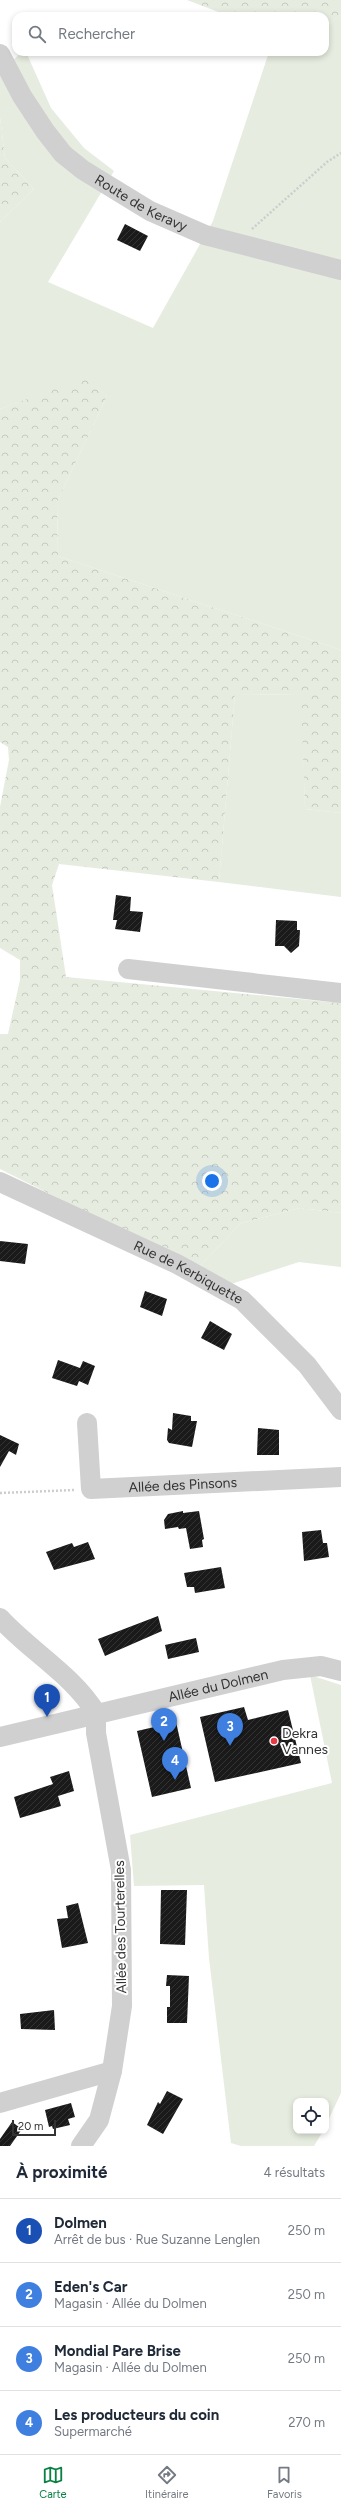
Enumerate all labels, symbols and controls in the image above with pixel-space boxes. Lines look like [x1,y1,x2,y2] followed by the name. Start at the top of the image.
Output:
[12,12,329,56] search box
[26,23,48,45] icon: search
[58,25,135,43] text: Rechercher
[91,171,190,235] street label: Route de Keravy
[202,1171,222,1191] your location
[131,1237,246,1308] street label: Rue de Kerbiquette
[128,1474,237,1496] street label: Allée des Pinsons
[166,1666,270,1706] street label: Allée du Dolmen
[34,1684,60,1717] pin: 1
[151,1708,177,1741] pin: 2
[217,1713,243,1746] pin: 3
[282,1725,328,1758] place label: Dekra Vannes
[269,1736,279,1746] marker: Dekra Vannes
[162,1747,188,1780] pin: 4
[111,1860,130,1994] street label: Allée des Tourterelles
[293,2098,329,2134] map controls
[293,2098,329,2134] button: locate
[12,2118,56,2137] scale bar
[18,2120,43,2133] text: 20 m
[16,2162,107,2182] text: À proximité
[264,2165,325,2180] text: 4 résultats
[54,2214,107,2232] text: Dolmen
[26,2223,32,2238] text: 1
[288,2223,325,2238] text: 250 m
[54,2232,260,2247] text: Arrêt de bus · Rue Suzanne Lenglen
[54,2278,127,2296] text: Eden's Car
[25,2287,33,2302] text: 2
[288,2287,325,2302] text: 250 m
[54,2296,207,2311] text: Magasin · Allée du Dolmen
[54,2342,181,2360] text: Mondial Pare Brise
[25,2351,33,2366] text: 3
[288,2351,325,2366] text: 250 m
[54,2360,207,2375] text: Magasin · Allée du Dolmen
[54,2406,219,2424] text: Les producteurs du coin
[25,2415,33,2430] text: 4
[288,2415,325,2430] text: 270 m
[54,2424,132,2439] text: Supermarché
[39,2464,67,2501] tab: Carte
[145,2464,189,2501] tab: Itinéraire
[267,2464,302,2501] tab: Favoris

